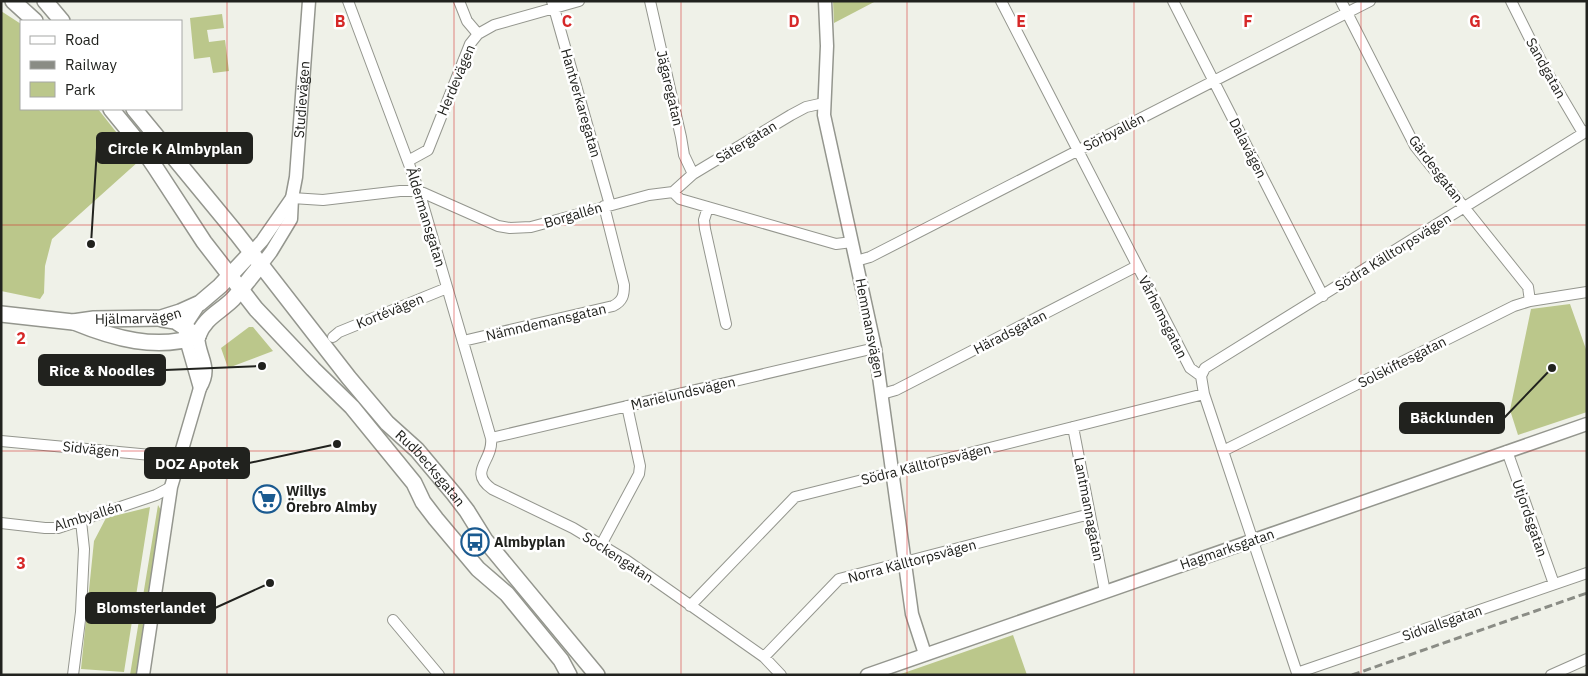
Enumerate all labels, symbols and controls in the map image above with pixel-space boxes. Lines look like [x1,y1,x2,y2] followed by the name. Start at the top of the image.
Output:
[335,11,346,31] text: B
[562,11,572,31] text: C
[788,11,800,31] text: D
[1016,11,1026,31] text: E
[1243,11,1253,31] text: F
[1469,11,1481,31] text: G
[20,20,182,110] legend
[65,30,100,49] text: Road
[1522,34,1570,102] street label: Sandgatan
[433,42,479,118] street label: Herdevägen
[557,46,605,160] street label: Hantverkaregatan
[653,48,687,128] street label: Jägaregatan
[65,55,118,74] text: Railway
[290,60,314,139] street label: Studievägen
[65,80,95,99] text: Park
[1080,109,1148,155] street label: Sörbyallén
[1225,115,1271,181] street label: Dalavägen
[712,117,780,167] street label: Sätergatan
[1405,132,1467,206] street label: Gärdesgatan
[97,133,252,163] callout: Circle K Almbyplan
[108,139,242,158] text: Circle K Almbyplan
[402,165,451,269] street label: Åldermansgatan
[542,198,604,232] street label: Borgallén
[1332,209,1454,295] street label: Södra Källtorpsvägen
[1134,273,1192,361] street label: Vårhemsgatan
[852,277,888,379] street label: Hemmansvägen
[354,289,426,333] street label: Kortévägen
[484,299,608,345] street label: Nämndemansgatan
[95,303,184,328] street label: Hjälmarvägen
[970,306,1050,358] street label: Häradsgatan
[16,328,26,348] text: 2
[1355,332,1449,392] street label: Solskiftesgatan
[39,355,165,385] callout: Rice & Noodles
[49,361,155,380] text: Rice & Noodles
[629,372,737,414] street label: Marielundsvägen
[1400,403,1504,433] callout: Bäcklunden
[1410,408,1494,427] text: Bäcklunden
[392,426,469,510] street label: Rudbecksgatan
[62,437,120,461] street label: Sidvägen
[859,439,993,489] street label: Södra Källtorpsvägen
[145,448,249,478] callout: DOZ Apotek
[155,454,239,473] text: DOZ Apotek
[1070,455,1108,563] street label: Lantmannagatan
[1508,477,1552,559] street label: Utjordsgatan
[286,482,377,516] place label: Willys Örebro Almby
[252,484,282,514] supermarket icon: Willys Örebro Almby
[52,497,124,535] street label: Almbyallén
[1177,524,1277,574] street label: Hagmarksgatan
[460,527,490,557] bus stop icon: Almbyplan
[579,527,657,587] street label: Sockengatan
[494,533,565,551] place label: Almbyplan
[846,535,978,587] street label: Norra Källtorpsvägen
[16,553,26,573] text: 3
[86,593,215,623] callout: Blomsterlandet
[96,598,206,617] text: Blomsterlandet
[1400,601,1484,645] street label: Sidvallsgatan

